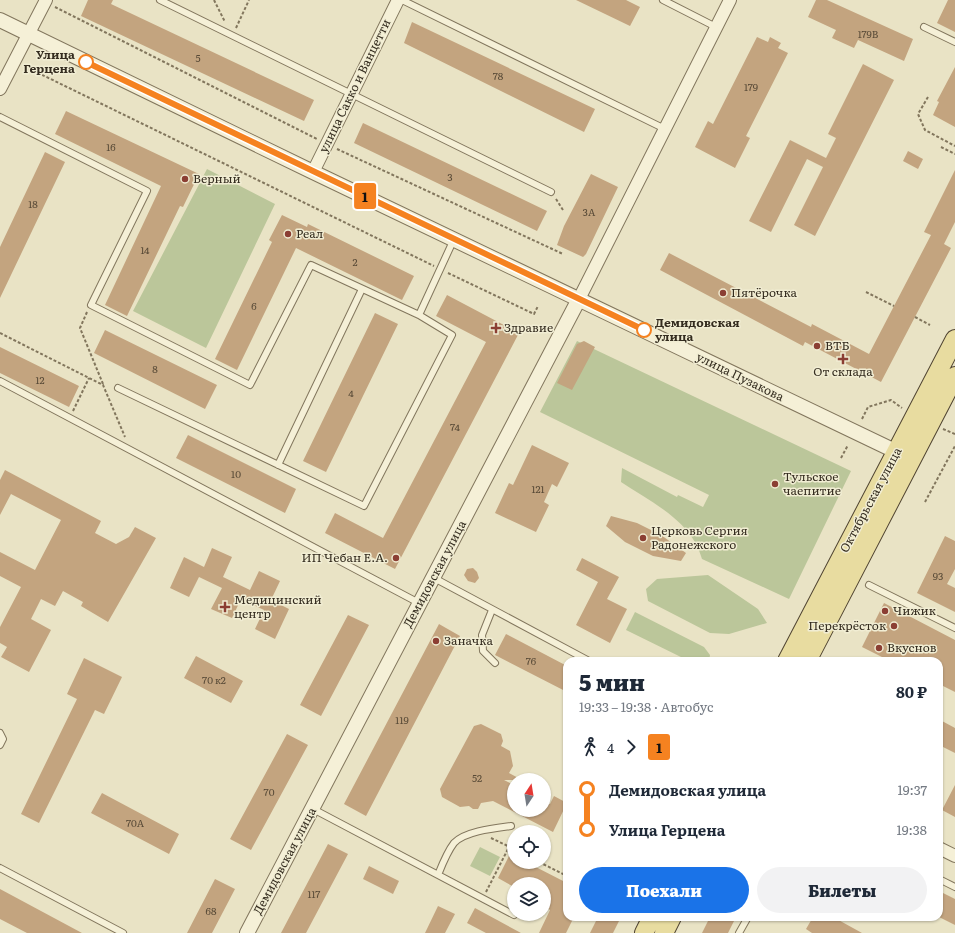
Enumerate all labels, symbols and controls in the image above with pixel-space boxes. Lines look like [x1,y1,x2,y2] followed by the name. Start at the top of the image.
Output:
[314,16,394,156] street label: улица Сакко и Ванцетти
[858,26,879,41] house number: 179В
[23,45,75,77] place label: Улица Герцена
[195,50,201,65] house number: 5
[78,54,94,70] marker: Улица Герцена
[493,68,504,83] house number: 78
[744,79,758,94] house number: 179
[106,139,116,154] house number: 16
[193,169,241,187] place label: Верный
[447,169,453,184] house number: 3
[180,174,190,184] marker: Верный
[352,183,378,209] line badge: 1
[362,186,368,206] text: 1
[28,196,38,211] house number: 18
[583,204,596,219] house number: 3А
[296,224,323,242] place label: Реал
[283,229,293,239] marker: Реал
[140,242,150,257] house number: 14
[352,254,358,269] house number: 2
[731,283,798,301] place label: Пятёрочка
[718,288,728,298] marker: Пятёрочка
[251,298,257,313] house number: 6
[655,313,740,345] place label: Демидовская улица
[504,318,553,336] place label: Здравие
[636,322,652,338] marker: Демидовская улица
[491,323,501,333] marker: Здравие
[825,336,850,354] place label: ВТБ
[812,341,822,351] marker: ВТБ
[694,347,788,405] street label: улица Пузакова
[838,354,848,364] marker: От склада
[152,361,158,376] house number: 8
[813,362,873,380] place label: От склада
[35,372,45,387] house number: 12
[348,385,354,400] house number: 4
[450,419,460,434] house number: 74
[835,443,906,555] street label: Октябрьская улица
[231,466,241,481] house number: 10
[783,467,841,499] place label: Тульское чаепитие
[770,479,780,489] marker: Тульское чаепитие
[531,481,545,496] house number: 121
[398,516,470,630] street label: Демидовская улица
[651,521,748,553] place label: Церковь Сергия Радонежского
[638,533,648,543] marker: Церковь Сергия Радонежского
[301,548,388,566] place label: ИП Чебан Е.А.
[391,553,401,563] marker: ИП Чебан Е.А.
[933,568,943,583] house number: 93
[234,590,322,622] place label: Медицинский центр
[219,601,231,613] marker: Медицинский центр
[893,601,936,619] place label: Чижик
[880,606,890,616] marker: Чижик
[808,616,886,634] place label: Перекрёсток
[889,621,899,631] marker: Перекрёсток
[444,631,494,649] place label: Заначка
[431,636,441,646] marker: Заначка
[887,638,937,656] place label: Вкуснов
[874,643,884,653] marker: Вкуснов
[526,653,537,668] house number: 76
[579,665,645,698] text: 5 мин
[202,672,226,687] house number: 70 к2
[896,680,927,703] text: 80 ₽
[579,697,714,716] text: 19:33 – 19:38 · Автобус
[395,712,409,727] house number: 119
[579,736,601,758] icon: walk
[620,736,642,758] icon: forward
[656,737,662,757] text: 1
[607,738,614,757] text: 4
[472,770,482,785] house number: 52
[507,773,551,817] north arrow
[507,773,551,921] map controls
[609,778,766,801] text: Демидовская улица
[897,780,927,799] text: 19:37
[264,784,275,799] house number: 70
[248,803,320,917] street label: Демидовская улица
[126,815,145,830] house number: 70А
[609,818,725,841] text: Улица Герцена
[897,820,927,839] text: 19:38
[507,825,551,869] button: locate
[579,867,749,913] button: Поехали
[757,867,927,913] button: Билеты
[507,877,551,921] button: layers
[308,886,320,901] house number: 117
[206,903,217,918] house number: 68

